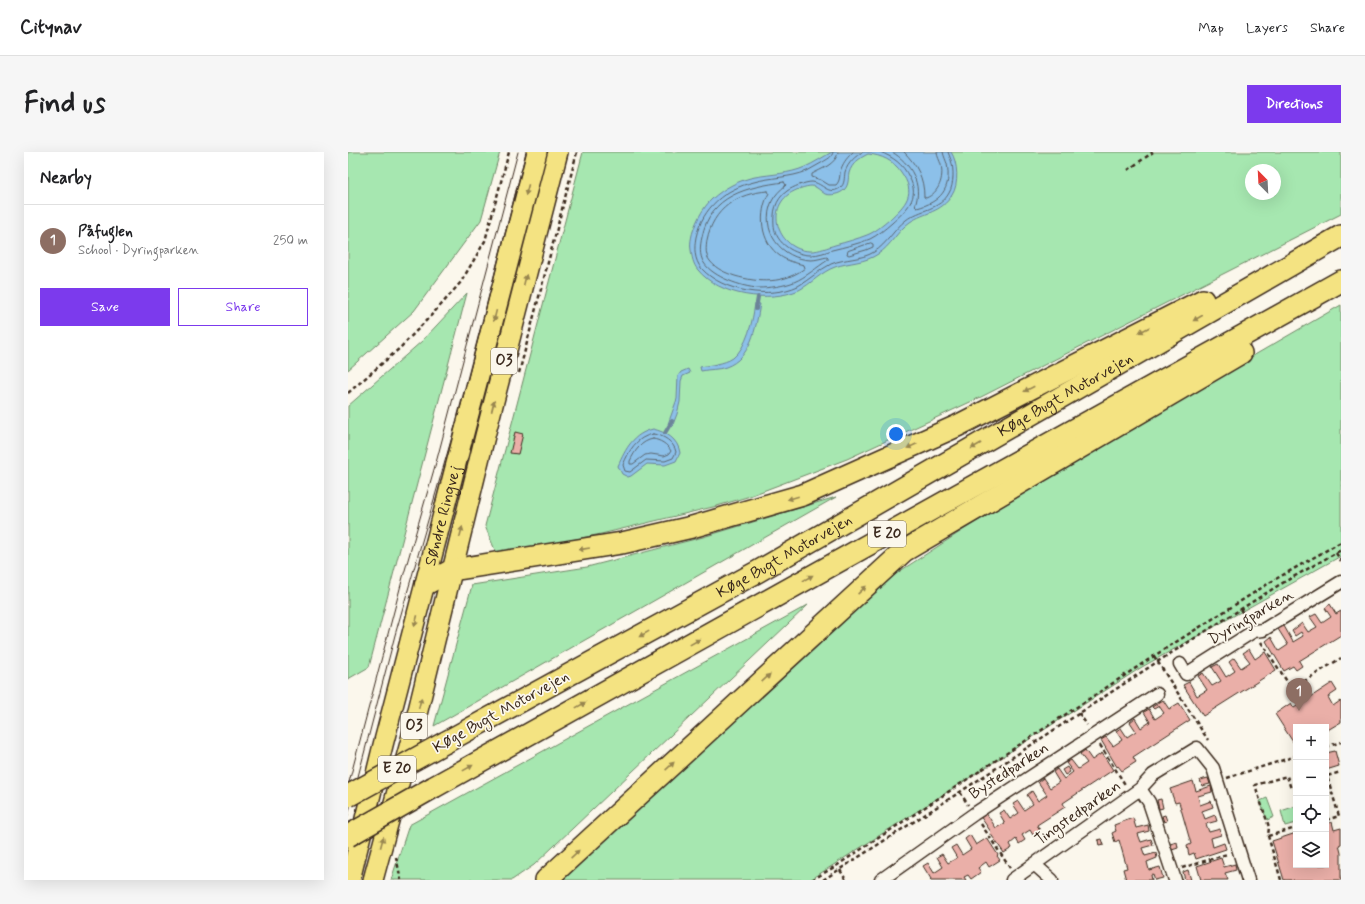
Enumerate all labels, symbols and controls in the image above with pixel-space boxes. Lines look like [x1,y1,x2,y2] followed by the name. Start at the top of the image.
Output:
[20,15,82,40] text: Citynav
[1198,19,1224,37] text: Map
[1246,19,1288,37] text: Layers
[1310,19,1345,37] text: Share
[1247,85,1341,123] button: Directions
[24,86,105,123] text: Find us
[1245,164,1281,200] north arrow
[40,167,92,189] text: Nearby
[524,183,530,196] one-way arrow
[78,222,133,242] text: Påfuglen
[50,232,56,249] text: 1
[273,232,308,249] text: 250 m
[78,242,199,259] text: School · Dyringparken
[522,274,528,286] one-way arrow
[40,288,170,326] button: Save
[178,288,308,326] button: Share
[492,310,498,322] one-way arrow
[1192,315,1204,322] one-way arrow
[1138,327,1150,333] one-way arrow
[994,347,1137,442] street label: Køge Bugt Motorvejen
[491,348,517,374] road number: O3
[1023,386,1034,392] one-way arrow
[490,400,496,413] one-way arrow
[886,424,906,444] your location
[970,442,982,449] one-way arrow
[906,443,917,449] one-way arrow
[419,463,466,568] street label: Søndre Ringvej
[786,495,798,501] one-way arrow
[713,509,856,603] street label: Køge Bugt Motorvejen
[868,521,906,547] road number: E 20
[458,526,464,538] one-way arrow
[577,546,590,552] one-way arrow
[803,575,814,582] one-way arrow
[1205,584,1298,651] street label: Dyringparken
[857,585,867,595] one-way arrow
[412,615,418,628] one-way arrow
[638,630,649,637] one-way arrow
[689,638,701,645] one-way arrow
[429,666,573,759] street label: Køge Bugt Motorvejen
[761,673,771,683] one-way arrow
[1286,678,1312,711] pin: 1
[417,697,423,709] one-way arrow
[576,702,587,709] one-way arrow
[401,713,427,739] road number: O3
[1293,724,1329,868] map controls
[1293,724,1329,760] button: +
[965,737,1053,805] street label: Bystedparken
[378,756,416,782] road number: E 20
[1293,760,1329,796] button: −
[666,762,675,771] one-way arrow
[462,765,474,772] one-way arrow
[1031,776,1126,851] street label: Tingstedparken
[1293,796,1329,832] button: locate
[1293,832,1329,868] button: layers
[380,836,386,848] one-way arrow
[569,849,580,858] one-way arrow

